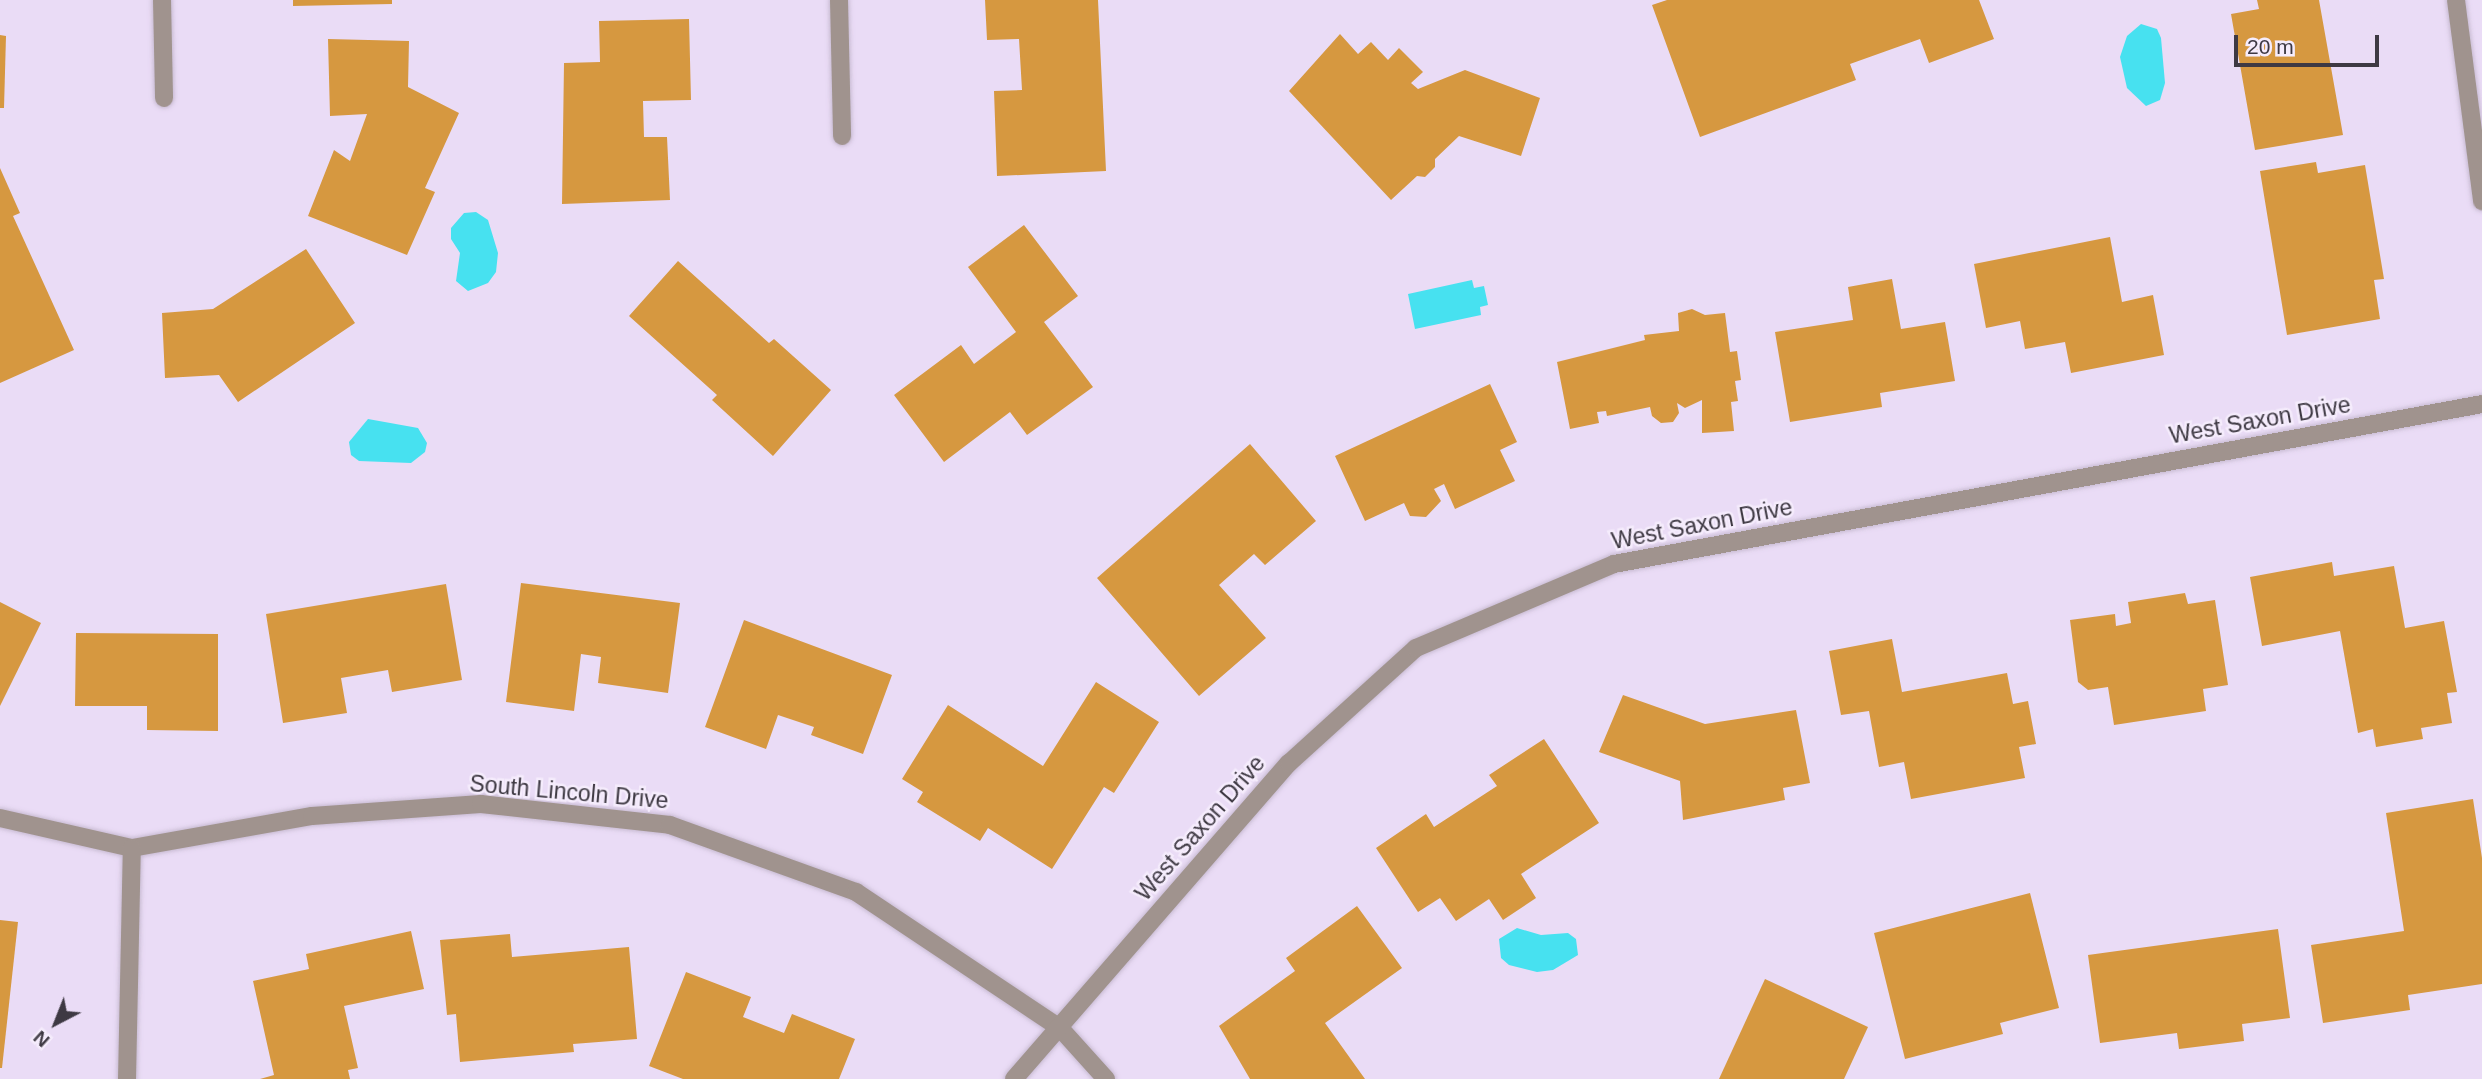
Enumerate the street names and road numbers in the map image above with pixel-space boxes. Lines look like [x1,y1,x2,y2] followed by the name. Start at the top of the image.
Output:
[2167,390,2353,450] street label: West Saxon Drive
[1609,493,1795,555] street label: West Saxon Drive
[1129,750,1271,906] street label: West Saxon Drive
[468,770,670,814] street label: South Lincoln Drive

